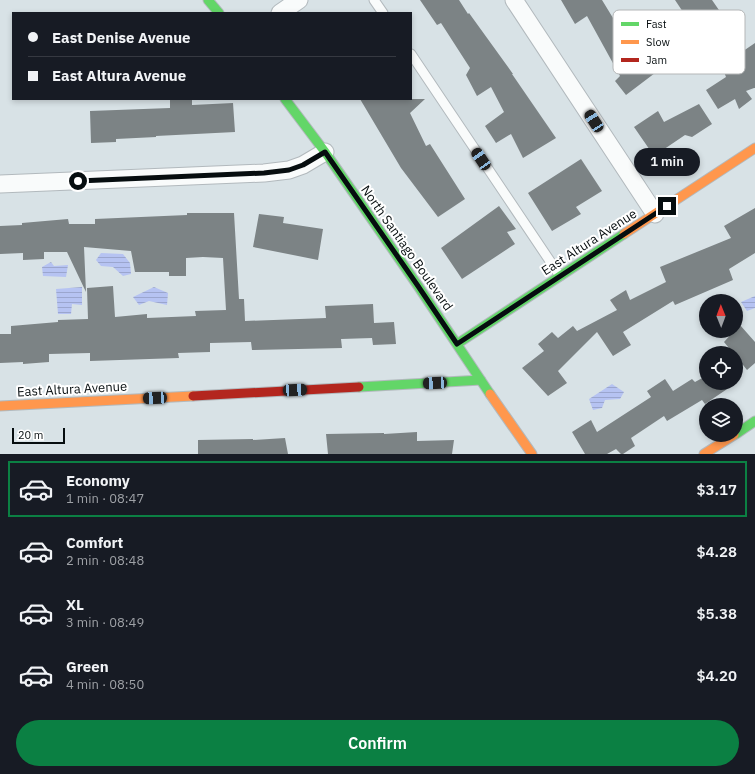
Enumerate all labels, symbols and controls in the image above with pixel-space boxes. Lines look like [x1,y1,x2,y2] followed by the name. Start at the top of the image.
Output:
[613,10,745,74] legend
[646,17,667,31] text: Fast
[52,28,191,47] text: East Denise Avenue
[646,35,670,49] text: Slow
[646,53,667,67] text: Jam
[52,66,186,85] text: East Altura Avenue
[582,108,606,134] car
[469,146,493,172] car
[634,148,700,176] callout: 1 min
[650,153,684,170] text: 1 min
[69,172,87,190] route start
[357,182,457,314] street label: North Santiago Boulevard
[658,197,676,215] route end
[538,205,640,279] street label: East Altura Avenue
[699,294,743,338] north arrow
[699,294,743,442] map controls
[699,346,743,390] button: locate
[423,376,447,390] car
[16,378,128,400] street label: East Altura Avenue
[283,383,307,397] car
[143,391,167,405] car
[699,398,743,442] button: layers
[12,426,65,445] scale bar
[18,428,43,442] text: 20 m
[18,471,54,507] icon: car
[66,471,130,490] text: Economy
[697,480,737,499] text: $3.17
[66,490,144,507] text: 1 min · 08:47
[18,533,54,569] icon: car
[66,533,123,552] text: Comfort
[697,542,737,561] text: $4.28
[66,552,144,569] text: 2 min · 08:48
[18,595,54,631] icon: car
[66,595,84,614] text: XL
[697,604,737,623] text: $5.38
[66,614,144,631] text: 3 min · 08:49
[18,657,54,693] icon: car
[66,657,109,676] text: Green
[697,666,737,685] text: $4.20
[66,676,144,693] text: 4 min · 08:50
[16,720,739,766] button: Confirm

